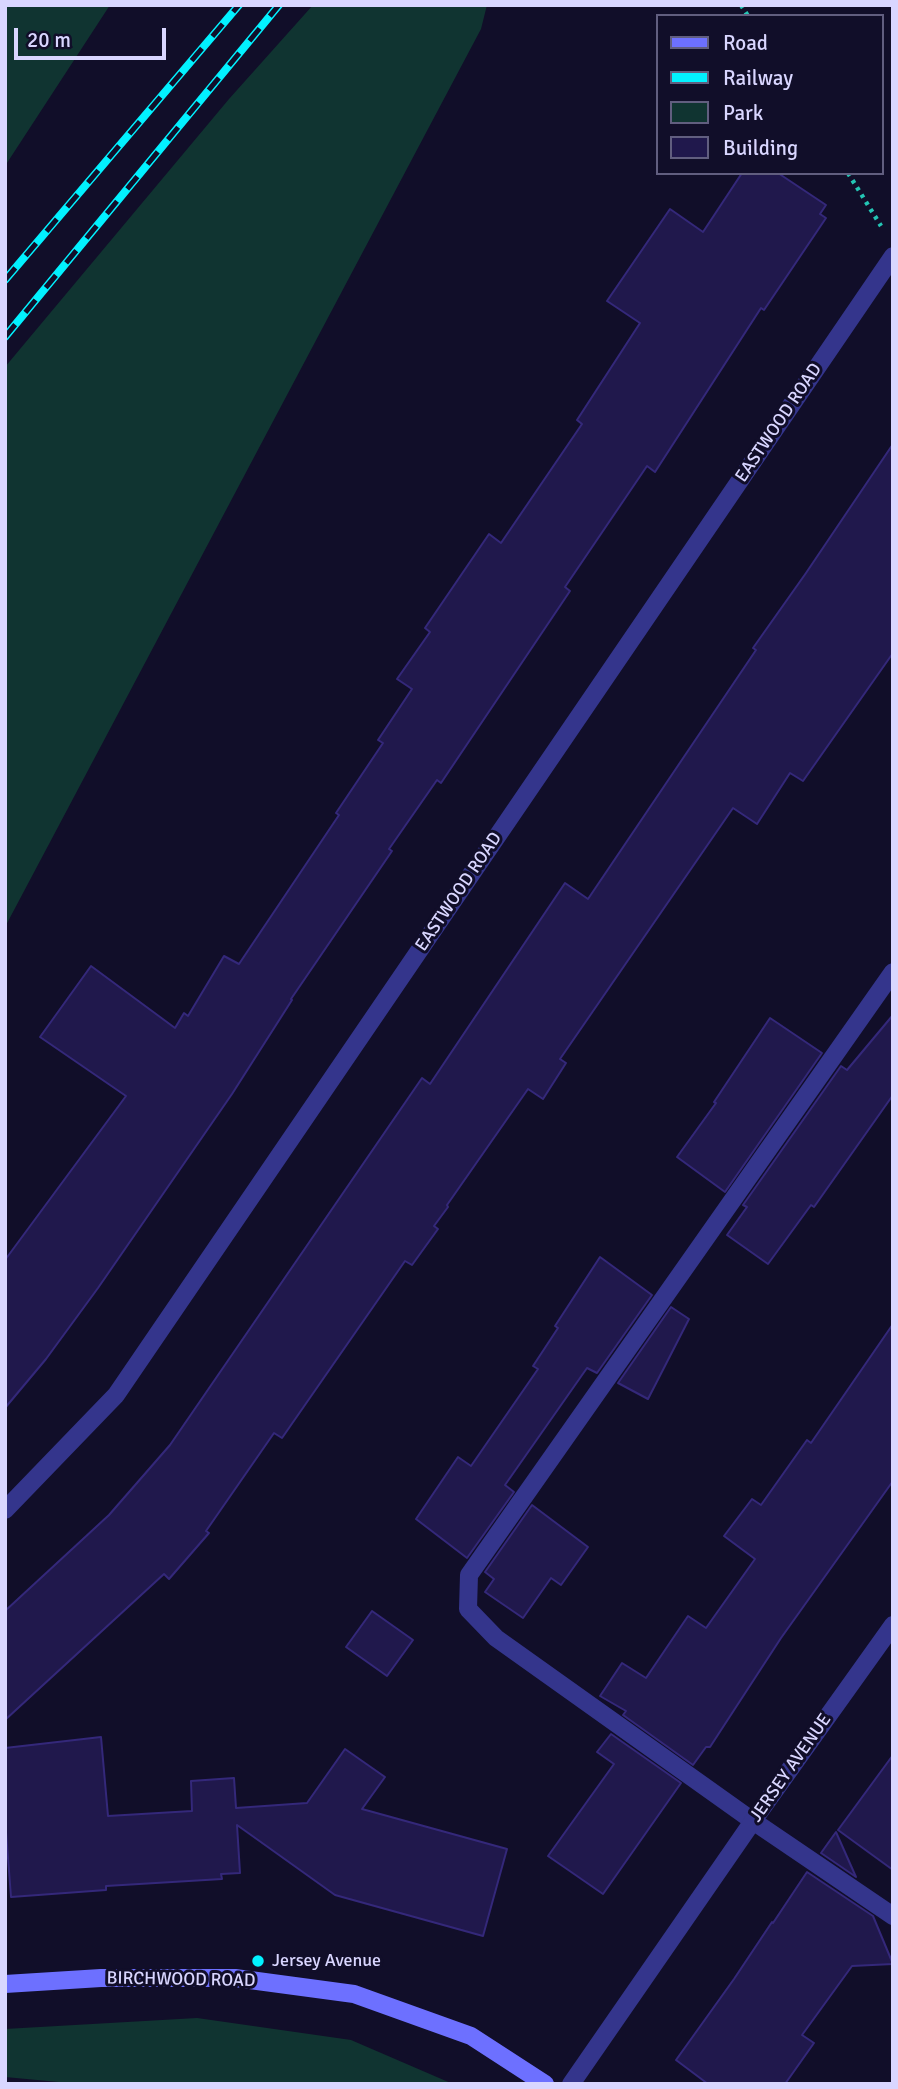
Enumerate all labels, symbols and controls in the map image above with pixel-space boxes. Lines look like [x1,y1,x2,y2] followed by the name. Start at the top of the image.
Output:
[18,14,170,58] scale bar
[656,14,884,175] legend
[27,27,71,53] text: 20 m
[723,30,768,56] text: Road
[723,65,793,91] text: Railway
[723,100,763,126] text: Park
[723,135,798,161] text: Building
[731,359,827,487] street label: EASTWOOD ROAD
[411,828,507,956] street label: EASTWOOD ROAD
[746,1710,836,1826] street label: JERSEY AVENUE
[272,1950,381,1972] place label: Jersey Avenue
[250,1953,266,1969] marker: Jersey Avenue
[106,1968,256,1992] street label: BIRCHWOOD ROAD

